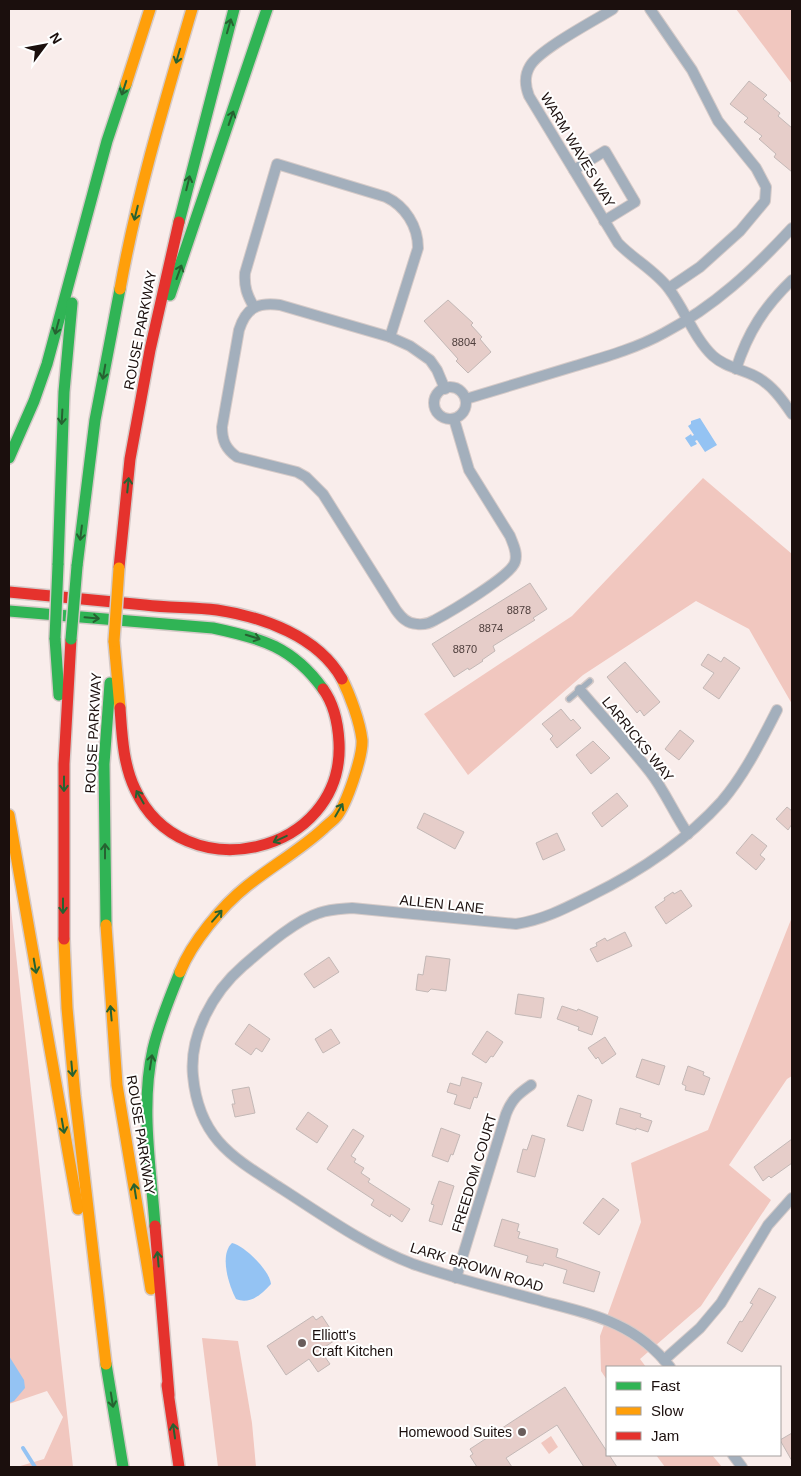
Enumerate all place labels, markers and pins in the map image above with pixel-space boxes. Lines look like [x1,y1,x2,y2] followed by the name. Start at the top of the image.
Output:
[312,1327,393,1359] place label: Elliott's Craft Kitchen
[296,1337,308,1349] marker: Elliott's Craft Kitchen
[398,1424,512,1440] place label: Homewood Suites
[516,1426,528,1438] marker: Homewood Suites

